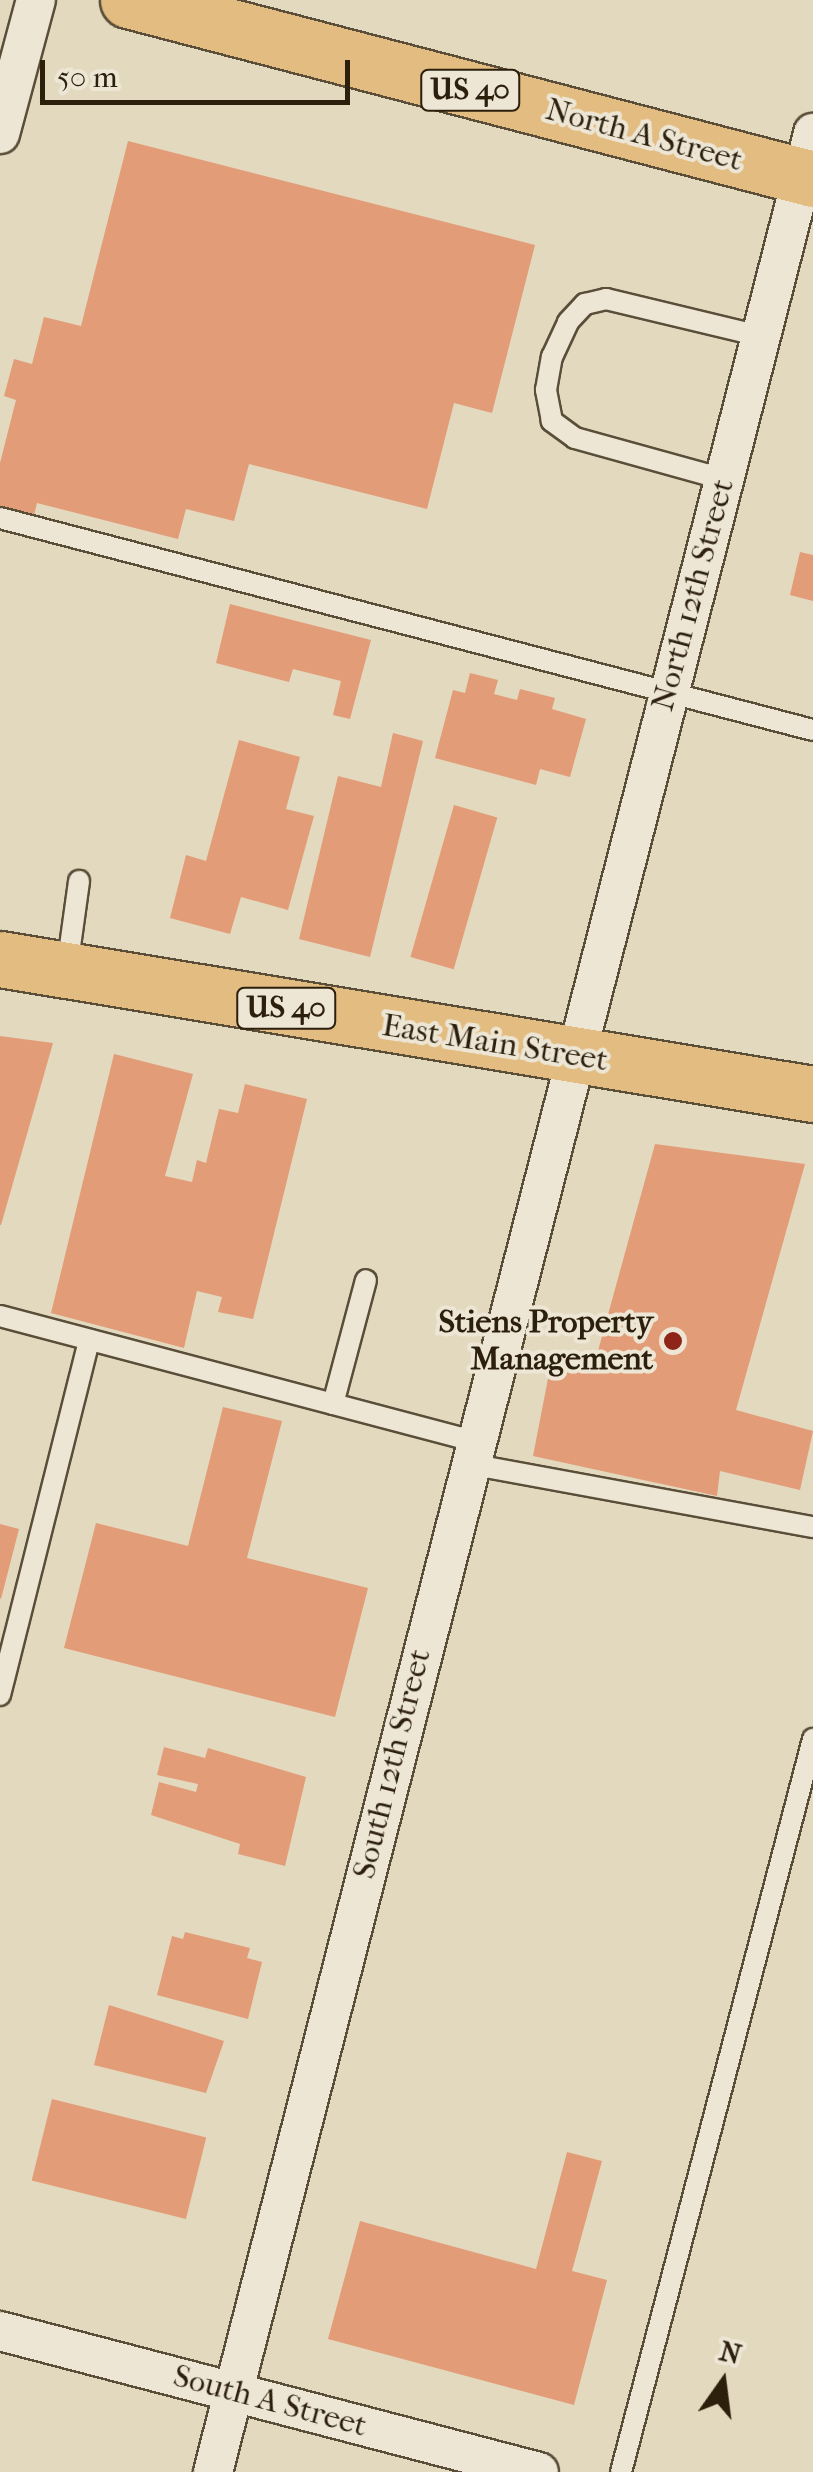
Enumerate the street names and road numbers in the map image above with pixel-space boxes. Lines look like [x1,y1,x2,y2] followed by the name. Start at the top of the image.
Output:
[420,65,520,115] road number: US 40
[542,90,746,180] street label: North A Street
[644,475,742,715] street label: North 12th Street
[236,983,336,1033] road number: US 40
[379,1006,611,1080] street label: East Main Street
[345,1645,439,1883] street label: South 12th Street
[169,2357,371,2445] street label: South A Street

